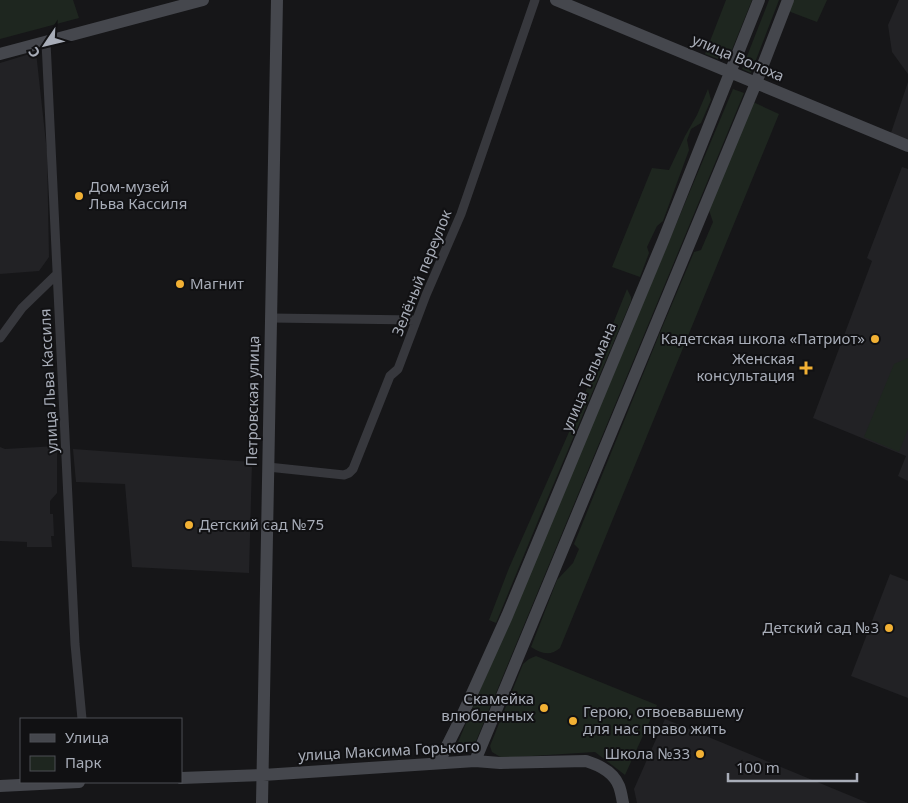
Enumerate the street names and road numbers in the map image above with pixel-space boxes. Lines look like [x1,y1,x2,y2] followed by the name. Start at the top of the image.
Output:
[689,29,788,85] street label: улица Волоха
[387,206,456,339] street label: Зелёный переулок
[34,308,62,454] street label: улица Льва Кассиля
[556,319,620,434] street label: улица Тельмана
[241,335,263,467] street label: Петровская улица
[298,735,480,765] street label: улица Максима Горького

